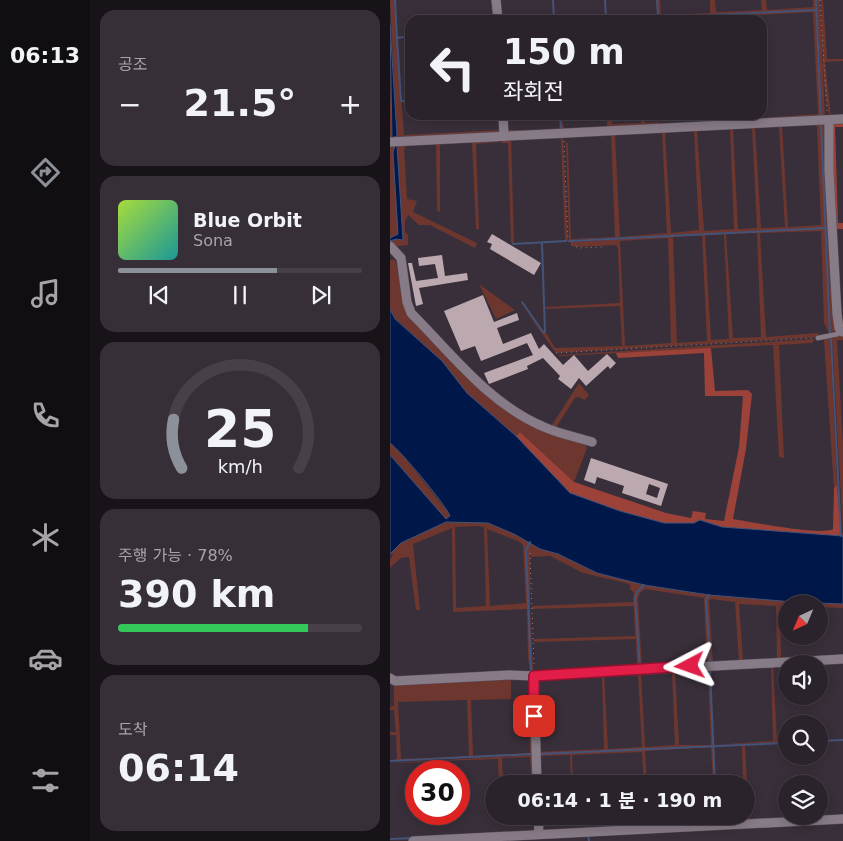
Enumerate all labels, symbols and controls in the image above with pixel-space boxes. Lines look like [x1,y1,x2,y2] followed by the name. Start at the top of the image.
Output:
[503,32,625,72] text: 150 m
[420,35,485,100] icon: left
[10,43,80,68] text: 06:13
[118,55,147,74] text: 공조
[503,79,564,104] text: 좌회전
[184,81,296,125] text: 21.5°
[118,88,141,121] text: −
[339,88,362,121] text: +
[28,155,63,190] icon: directions
[193,209,302,231] text: Blue Orbit
[193,231,233,250] text: Sona
[28,276,63,311] icon: music
[145,281,173,309] icon: previous
[226,281,254,309] icon: pause
[307,281,335,309] icon: next
[28,398,63,433] icon: phone
[204,399,276,459] text: 25
[217,456,263,477] text: km/h
[28,520,63,555] icon: climate
[118,546,233,565] text: 주행 가능 · 78%
[118,572,275,616] text: 390 km
[778,595,828,645] north arrow
[778,595,828,825] map controls
[663,639,715,691] position arrow
[28,641,63,676] icon: car
[778,655,828,705] button: sound
[513,695,555,737] pin
[520,702,548,730] icon: arrive
[778,715,828,765] button: search
[118,720,147,739] text: 도착
[118,746,239,790] text: 06:14
[405,760,470,825] speed limit sign: 30
[28,763,63,798] icon: filters
[778,775,828,825] button: layers
[518,789,722,811] text: 06:14 · 1 분 · 190 m

